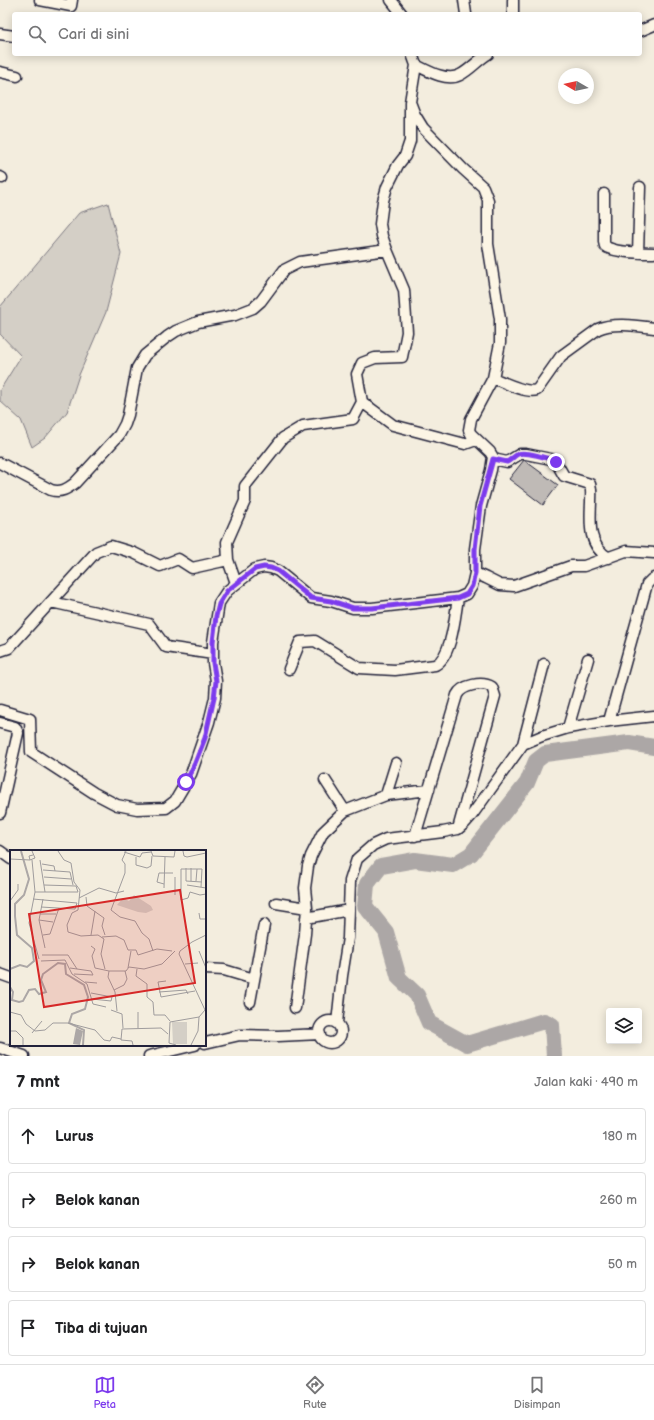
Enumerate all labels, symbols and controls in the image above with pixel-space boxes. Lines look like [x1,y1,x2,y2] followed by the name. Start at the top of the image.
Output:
[12,12,642,56] search box
[26,23,48,45] icon: search
[58,25,129,44] text: Cari di sini
[558,68,594,104] north arrow
[547,453,565,471] route end
[177,773,195,791] route start
[10,850,206,1046] inset map
[606,1008,642,1044] map controls
[606,1008,642,1044] button: layers
[16,1072,60,1092] text: 7 mnt
[534,1074,638,1090] text: Jalan kaki · 490 m
[17,1125,39,1147] icon: ahead
[55,1127,94,1146] text: Lurus
[602,1128,637,1144] text: 180 m
[17,1189,39,1211] icon: right
[55,1191,140,1210] text: Belok kanan
[599,1192,637,1208] text: 260 m
[17,1253,39,1275] icon: right
[55,1255,140,1274] text: Belok kanan
[608,1256,637,1272] text: 50 m
[17,1317,39,1339] icon: arrive
[55,1319,148,1338] text: Tiba di tujuan
[94,1374,116,1411] tab: Peta
[303,1374,327,1411] tab: Rute
[514,1374,560,1411] tab: Disimpan

